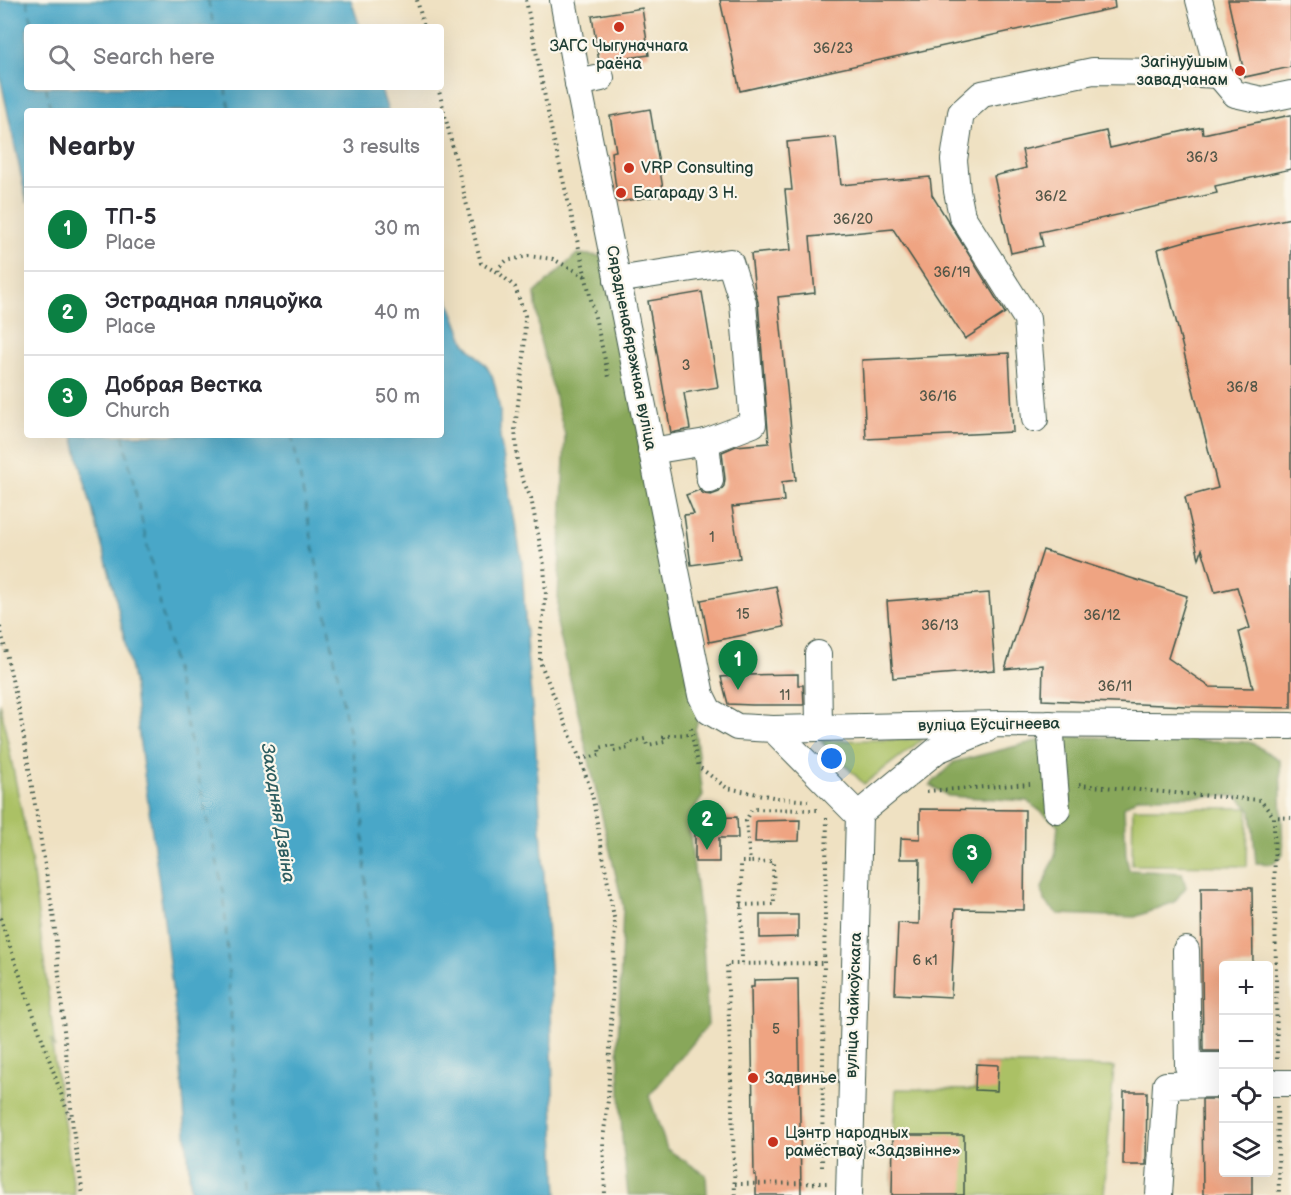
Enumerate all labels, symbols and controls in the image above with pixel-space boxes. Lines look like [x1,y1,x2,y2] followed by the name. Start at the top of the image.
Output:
[612,20,626,34] marker: ЗАГС Чыгуначнага раёна
[24,24,444,90] search box
[550,37,689,74] place label: ЗАГС Чыгуначнага раёна
[813,40,853,57] house number: 36/23
[45,41,78,74] icon: search
[93,44,215,71] text: Search here
[1137,53,1228,90] place label: Загінуўшым завадчанам
[1233,64,1247,78] marker: Загінуўшым завадчанам
[48,132,135,163] text: Nearby
[342,135,420,159] text: 3 results
[1186,149,1218,166] house number: 36/3
[641,159,753,178] place label: VRP Consulting
[622,161,636,175] marker: VRP Consulting
[633,184,737,203] place label: Багараду З Н.
[614,186,628,200] marker: Багараду З Н.
[1035,188,1068,205] house number: 36/2
[105,204,156,231] text: ТП-5
[833,211,873,228] house number: 36/20
[63,217,72,241] text: 1
[374,217,420,241] text: 30 m
[105,231,156,255] text: Place
[602,244,660,452] street label: Сярэдненабярэжная вуліца
[933,264,971,281] house number: 36/19
[105,288,322,315] text: Эстрадная пляцоўка
[62,301,73,325] text: 2
[374,301,420,325] text: 40 m
[105,315,156,339] text: Place
[682,357,690,374] house number: 3
[105,372,262,399] text: Добрая Вестка
[1226,379,1258,396] house number: 36/8
[62,385,73,409] text: 3
[375,385,420,409] text: 50 m
[919,388,957,405] house number: 36/16
[105,399,170,423] text: Church
[709,529,715,546] house number: 1
[736,606,750,623] house number: 15
[1083,607,1121,624] house number: 36/12
[921,617,959,634] house number: 36/13
[718,640,758,690] pin: 1
[1098,678,1132,695] house number: 36/11
[780,687,790,704] house number: 11
[918,714,1061,736] street label: вуліца Еўсцігнеева
[257,742,299,884] water label: Заходняя Дзвіна
[817,744,846,773] your location
[688,800,726,850] pin: 2
[952,834,992,884] pin: 3
[842,931,866,1078] street label: вуліца Чайкоўскага
[912,952,938,969] house number: 6 к1
[1219,961,1273,1177] map controls
[1219,961,1273,1015] button: +
[1219,1015,1273,1069] button: −
[772,1021,780,1038] house number: 5
[765,1069,837,1088] place label: Задвинье
[1219,1069,1273,1123] button: locate
[746,1071,760,1085] marker: Задвинье
[1219,1123,1273,1177] button: layers
[785,1124,961,1161] place label: Цэнтр народных рамёстваў «Задзвінне»
[766,1135,780,1149] marker: Цэнтр народных рамёстваў «Задзвінне»

